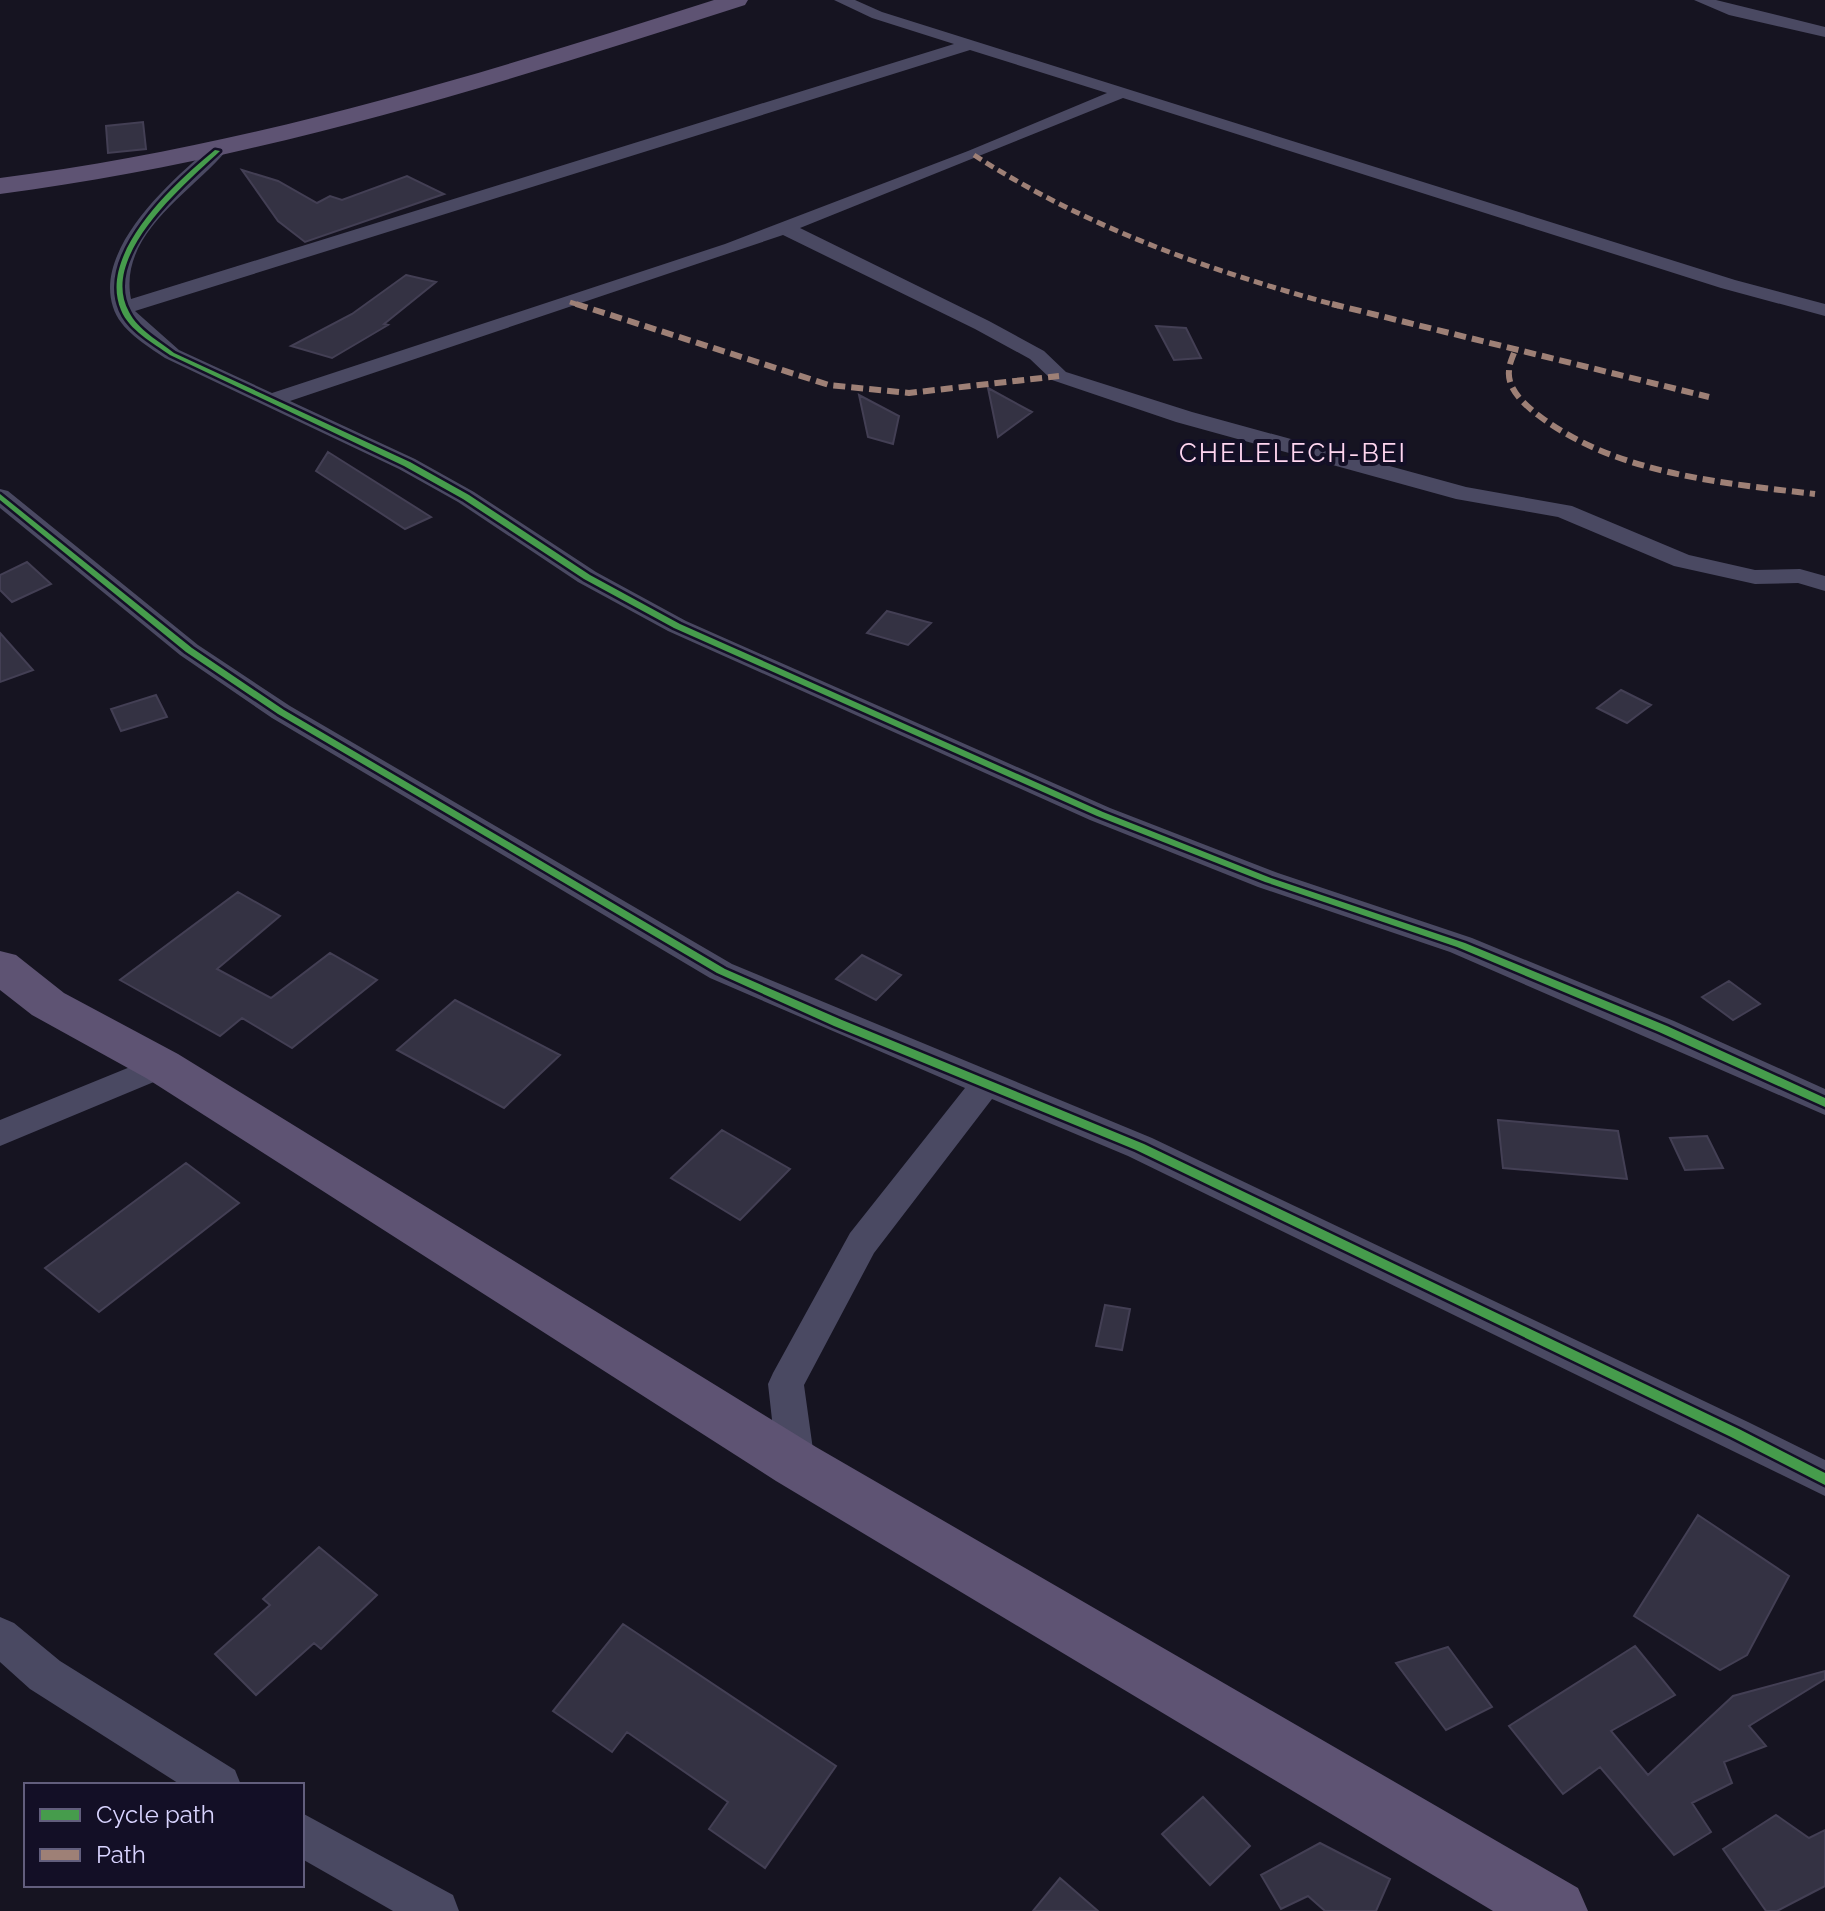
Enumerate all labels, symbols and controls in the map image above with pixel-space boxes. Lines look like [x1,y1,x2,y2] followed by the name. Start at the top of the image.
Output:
[1179,438,1407,468] district label: CHELELECH-BEI
[24,1783,304,1887] legend
[96,1800,215,1829] text: Cycle path
[96,1840,146,1869] text: Path

